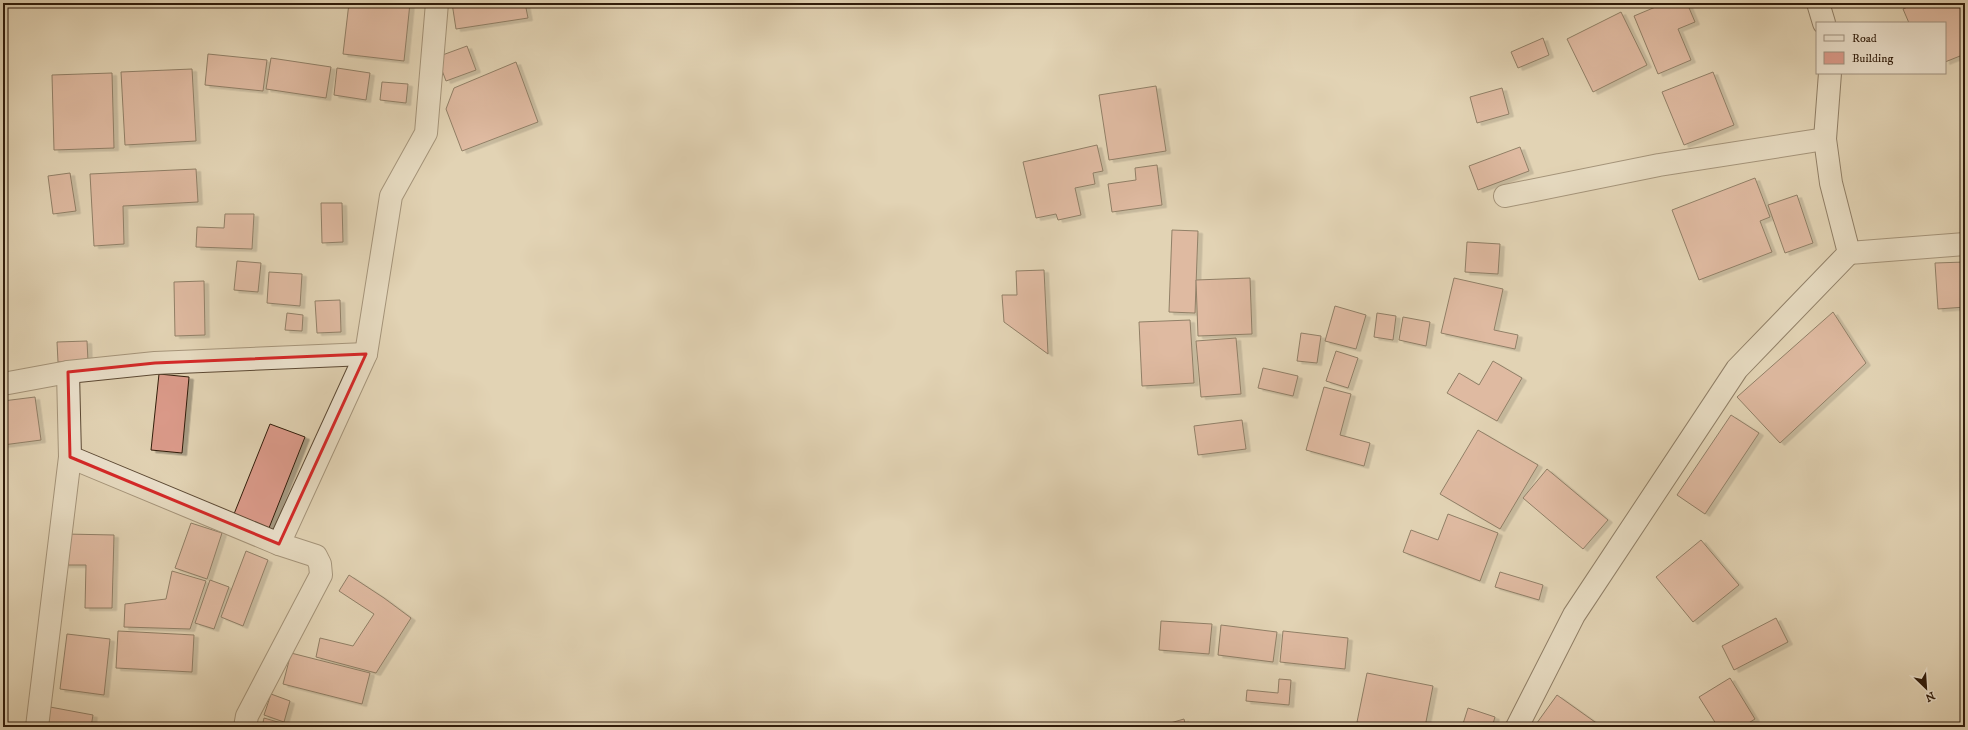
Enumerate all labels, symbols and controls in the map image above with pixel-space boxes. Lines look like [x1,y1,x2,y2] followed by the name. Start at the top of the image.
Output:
[1816,22,1946,74] legend
[1852,31,1877,46] text: Road
[1852,51,1893,66] text: Building
[1906,668,1946,708] north arrow
[1923,688,1937,704] text: N

